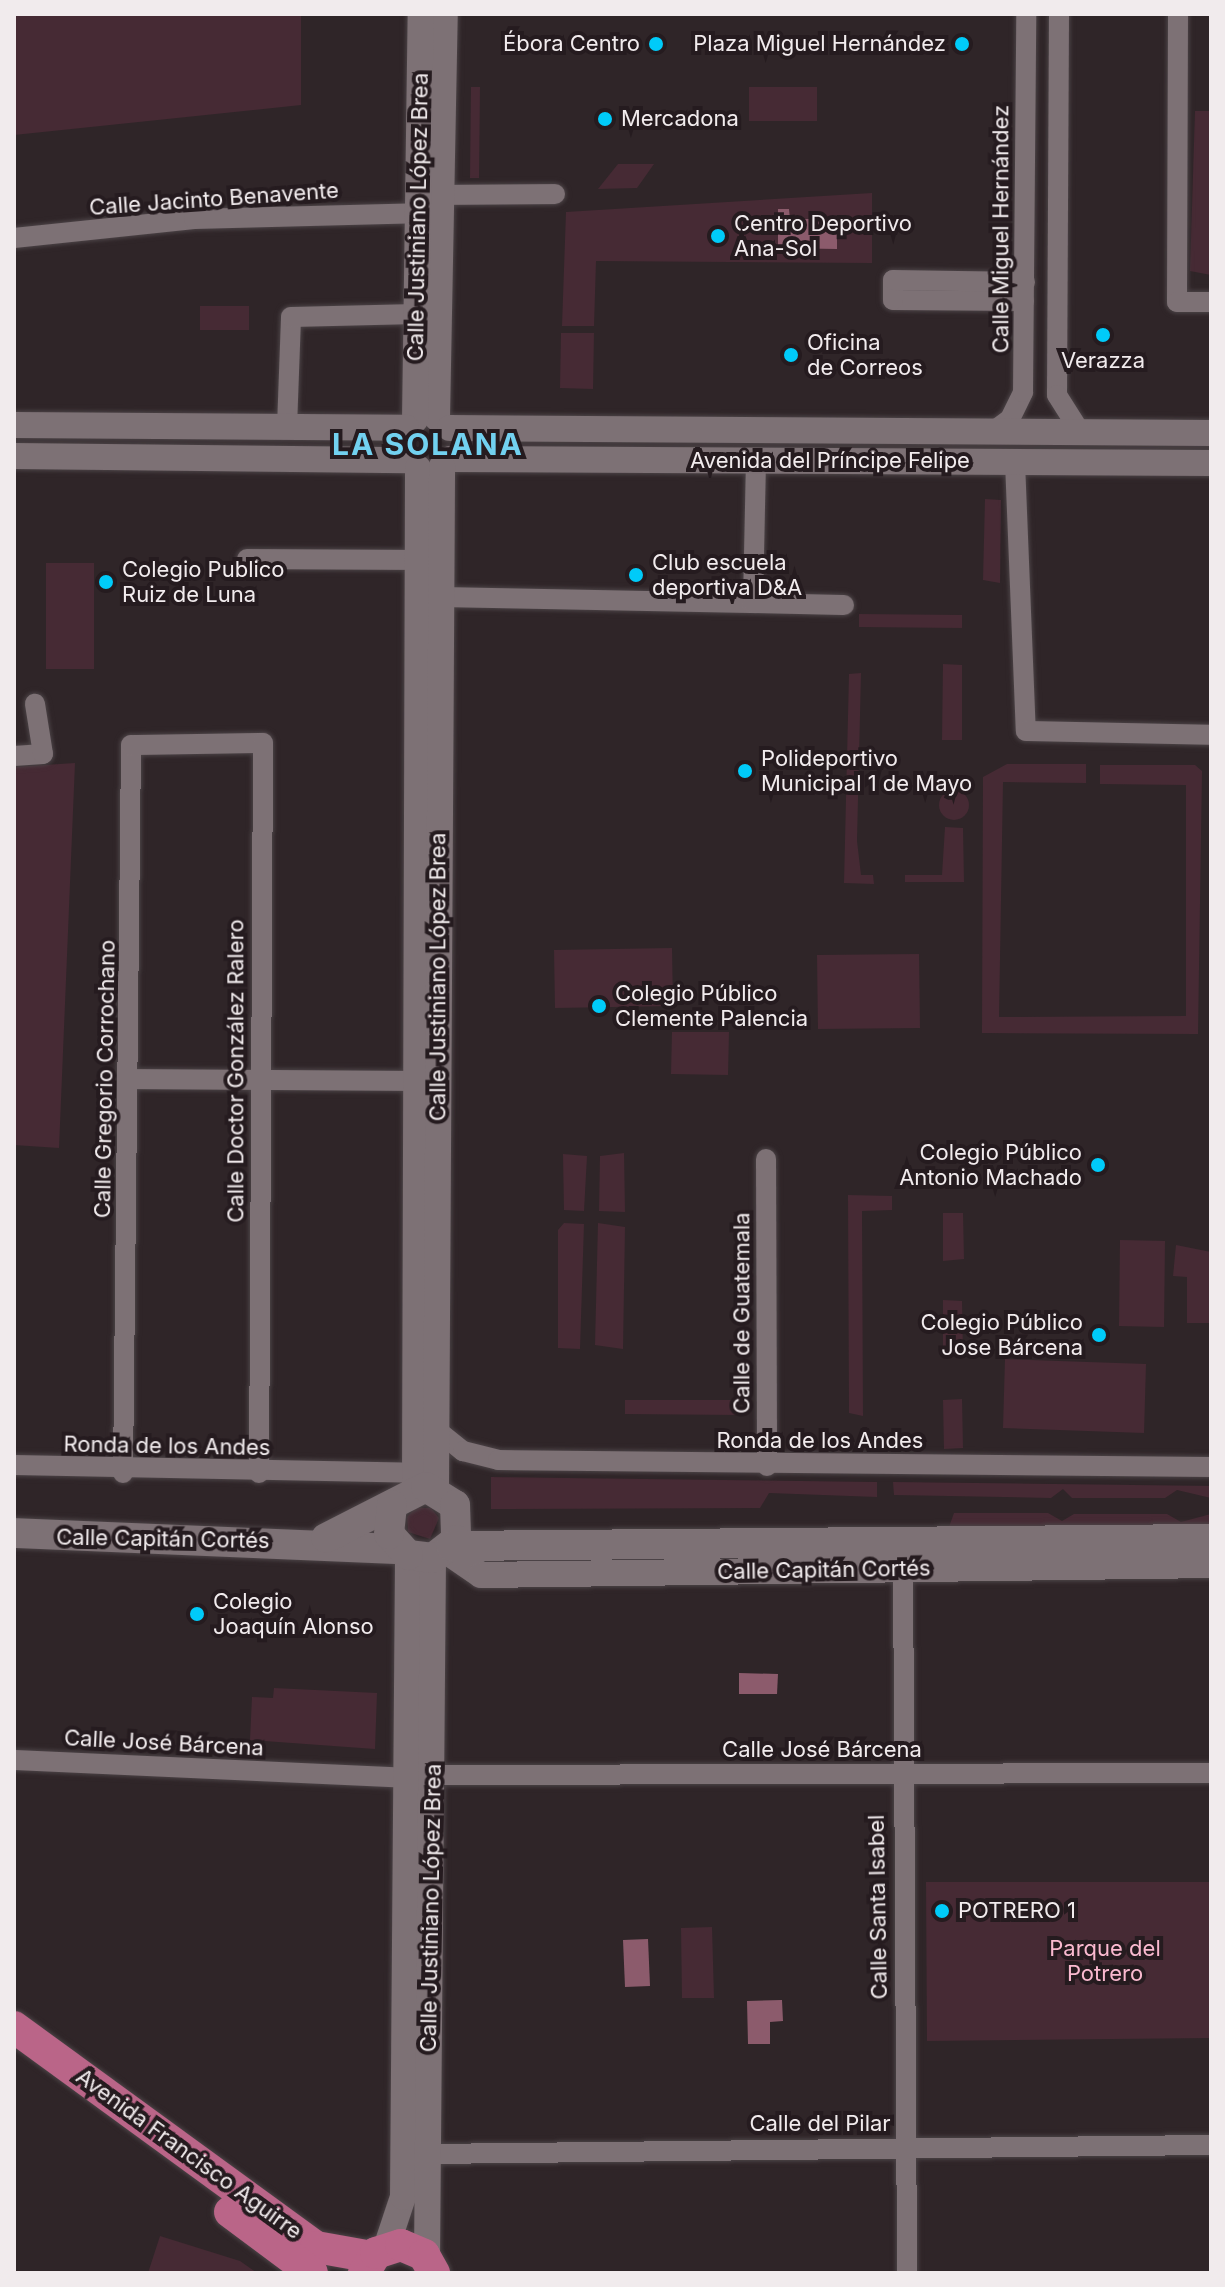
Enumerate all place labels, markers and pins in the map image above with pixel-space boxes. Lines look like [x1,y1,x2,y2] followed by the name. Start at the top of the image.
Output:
[503,31,640,57] place label: Ébora Centro
[693,31,946,57] place label: Plaza Miguel Hernández
[647,35,665,53] marker: Ébora Centro
[953,35,971,53] marker: Plaza Miguel Hernández
[621,106,739,132] place label: Mercadona
[596,110,614,128] marker: Mercadona
[734,210,912,262] place label: Centro Deportivo Ana-Sol
[709,227,727,245] marker: Centro Deportivo Ana-Sol
[1094,326,1112,344] marker: Verazza
[807,329,923,380] place label: Oficina de Correos
[782,346,800,364] marker: Oficina de Correos
[1061,348,1145,374] place label: Verazza
[652,549,802,600] place label: Club escuela deportiva D&A
[122,556,285,608] place label: Colegio Publico Ruiz de Luna
[627,566,645,584] marker: Club escuela deportiva D&A
[97,573,115,591] marker: Colegio Publico Ruiz de Luna
[761,745,972,796] place label: Polideportivo Municipal 1 de Mayo
[736,762,754,780] marker: Polideportivo Municipal 1 de Mayo
[615,980,808,1032] place label: Colegio Público Clemente Palencia
[590,997,608,1015] marker: Colegio Público Clemente Palencia
[899,1139,1082,1190] place label: Colegio Público Antonio Machado
[1089,1156,1107,1174] marker: Colegio Público Antonio Machado
[920,1309,1083,1360] place label: Colegio Público Jose Bárcena
[1090,1326,1108,1344] marker: Colegio Público Jose Bárcena
[213,1588,374,1640] place label: Colegio Joaquín Alonso
[188,1605,206,1623] marker: Colegio Joaquín Alonso
[958,1898,1076,1924] place label: POTRERO 1
[933,1902,951,1920] marker: POTRERO 1

